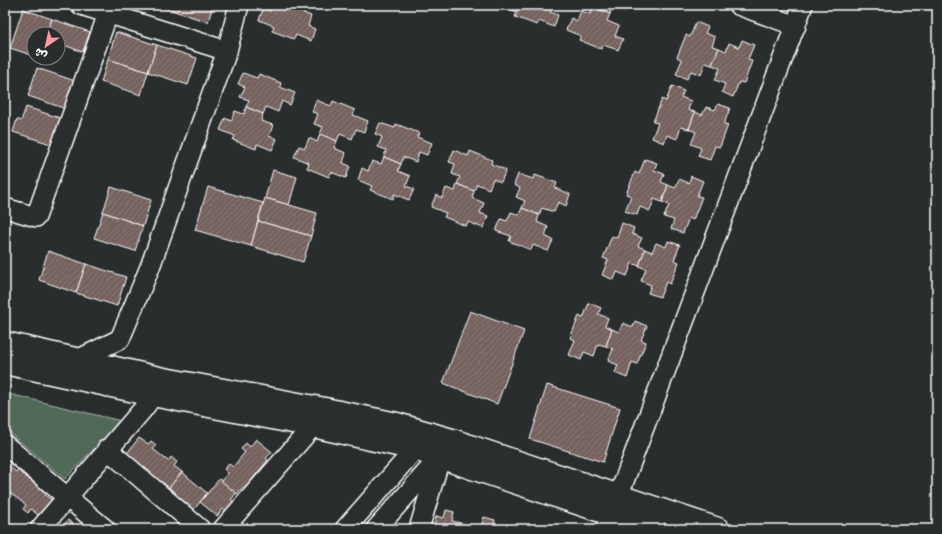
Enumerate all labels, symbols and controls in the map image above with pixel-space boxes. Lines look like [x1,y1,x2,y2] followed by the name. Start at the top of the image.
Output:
[26,26,66,66] north arrow
[31,45,49,63] text: ش

